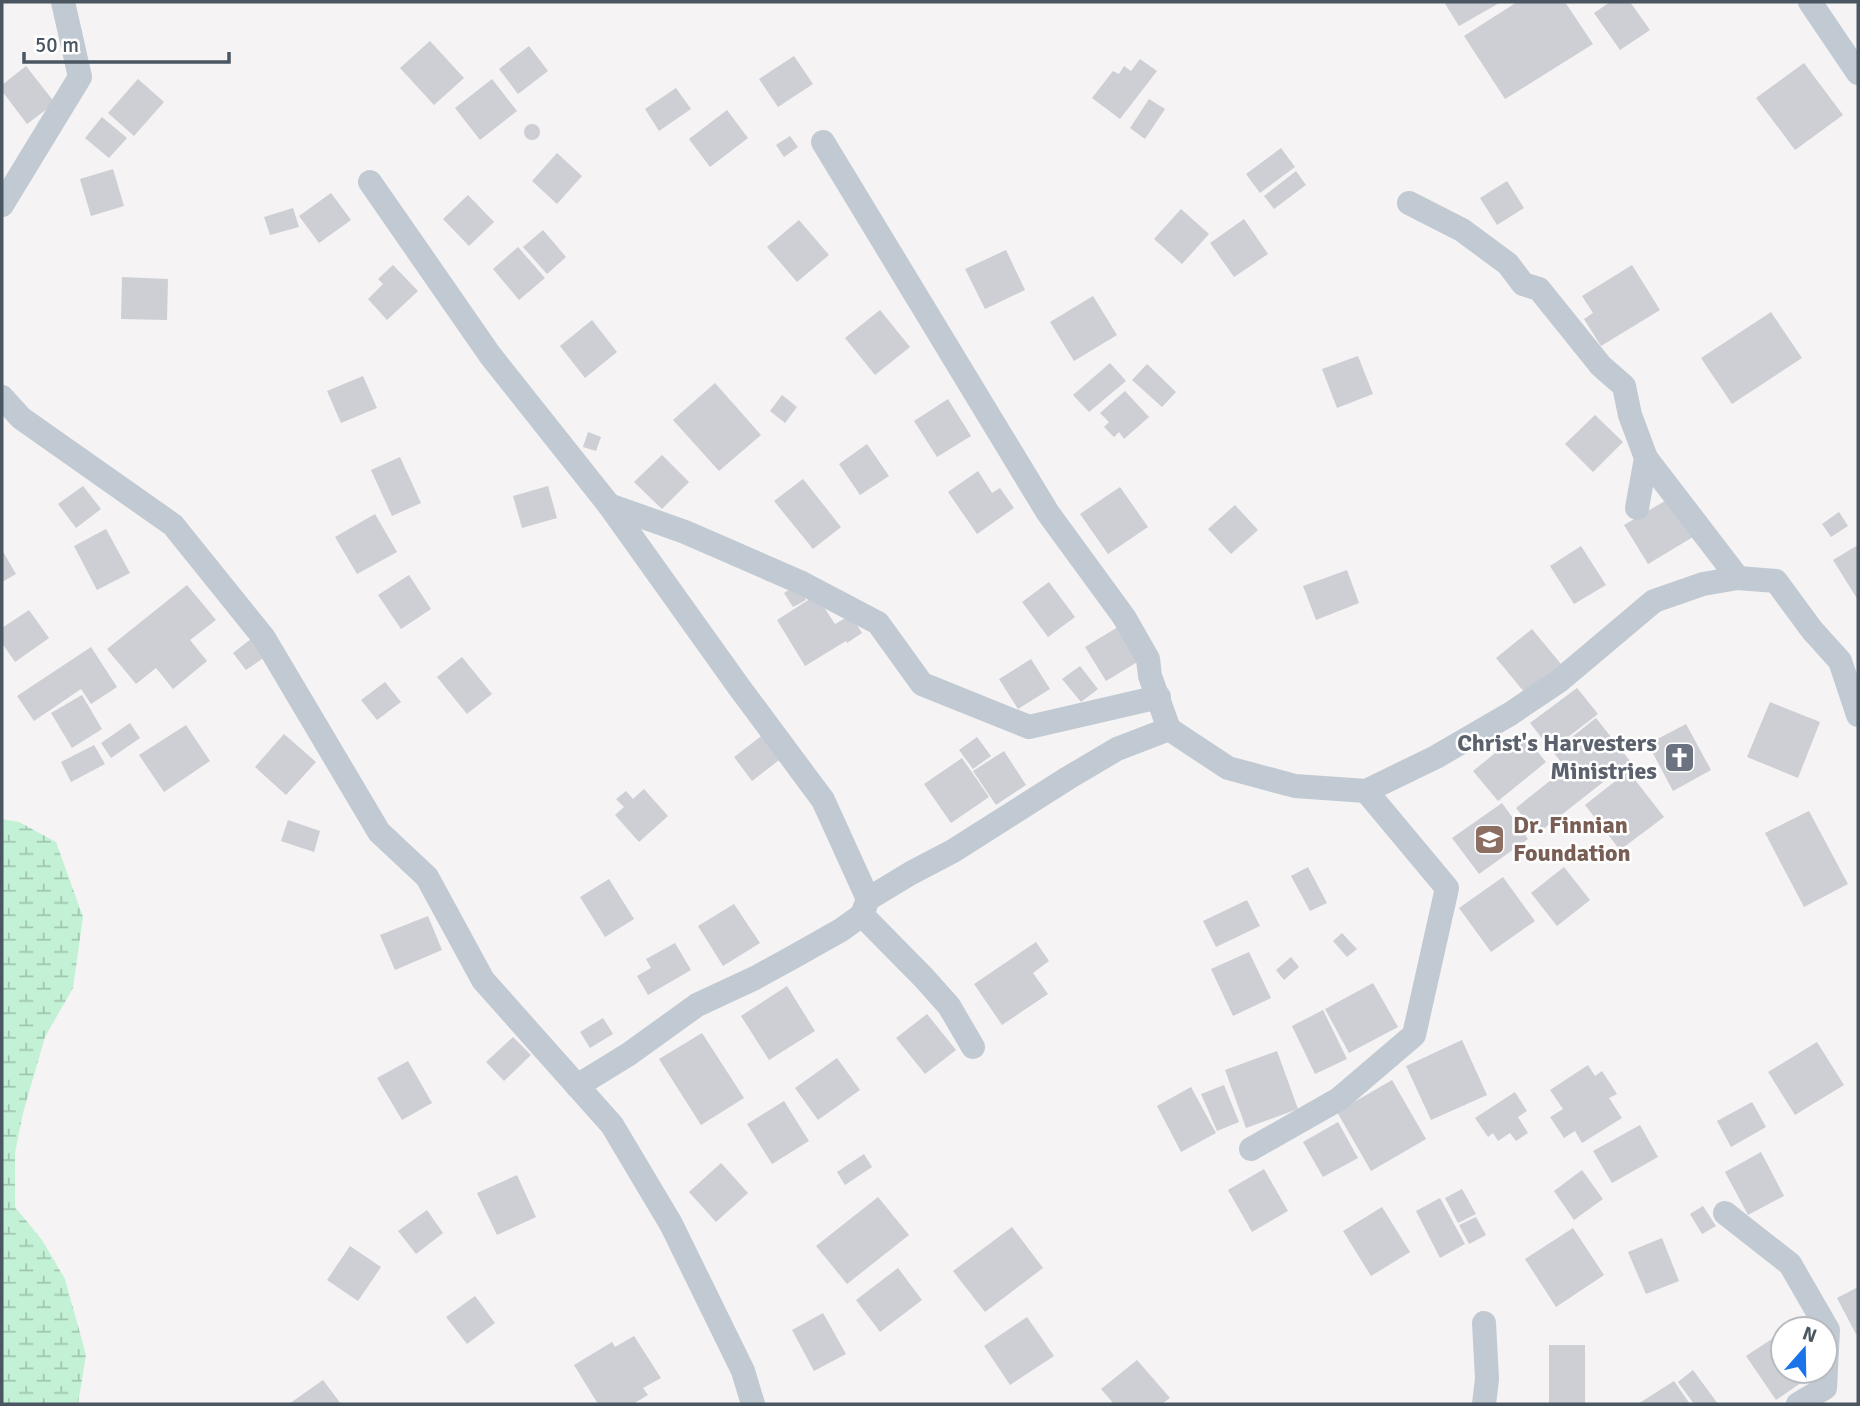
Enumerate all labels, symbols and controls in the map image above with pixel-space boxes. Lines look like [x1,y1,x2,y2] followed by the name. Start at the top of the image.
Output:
[24,21,229,65] scale bar
[35,32,79,58] text: 50 m
[1457,728,1657,786] place label: Christ's Harvesters Ministries
[1663,740,1697,774] church icon: Christ's Harvesters Ministries
[1513,810,1631,868] place label: Dr. Finnian Foundation
[1473,822,1507,856] school or university icon: Dr. Finnian Foundation
[1769,1315,1839,1385] north arrow
[1799,1321,1820,1349] text: N

